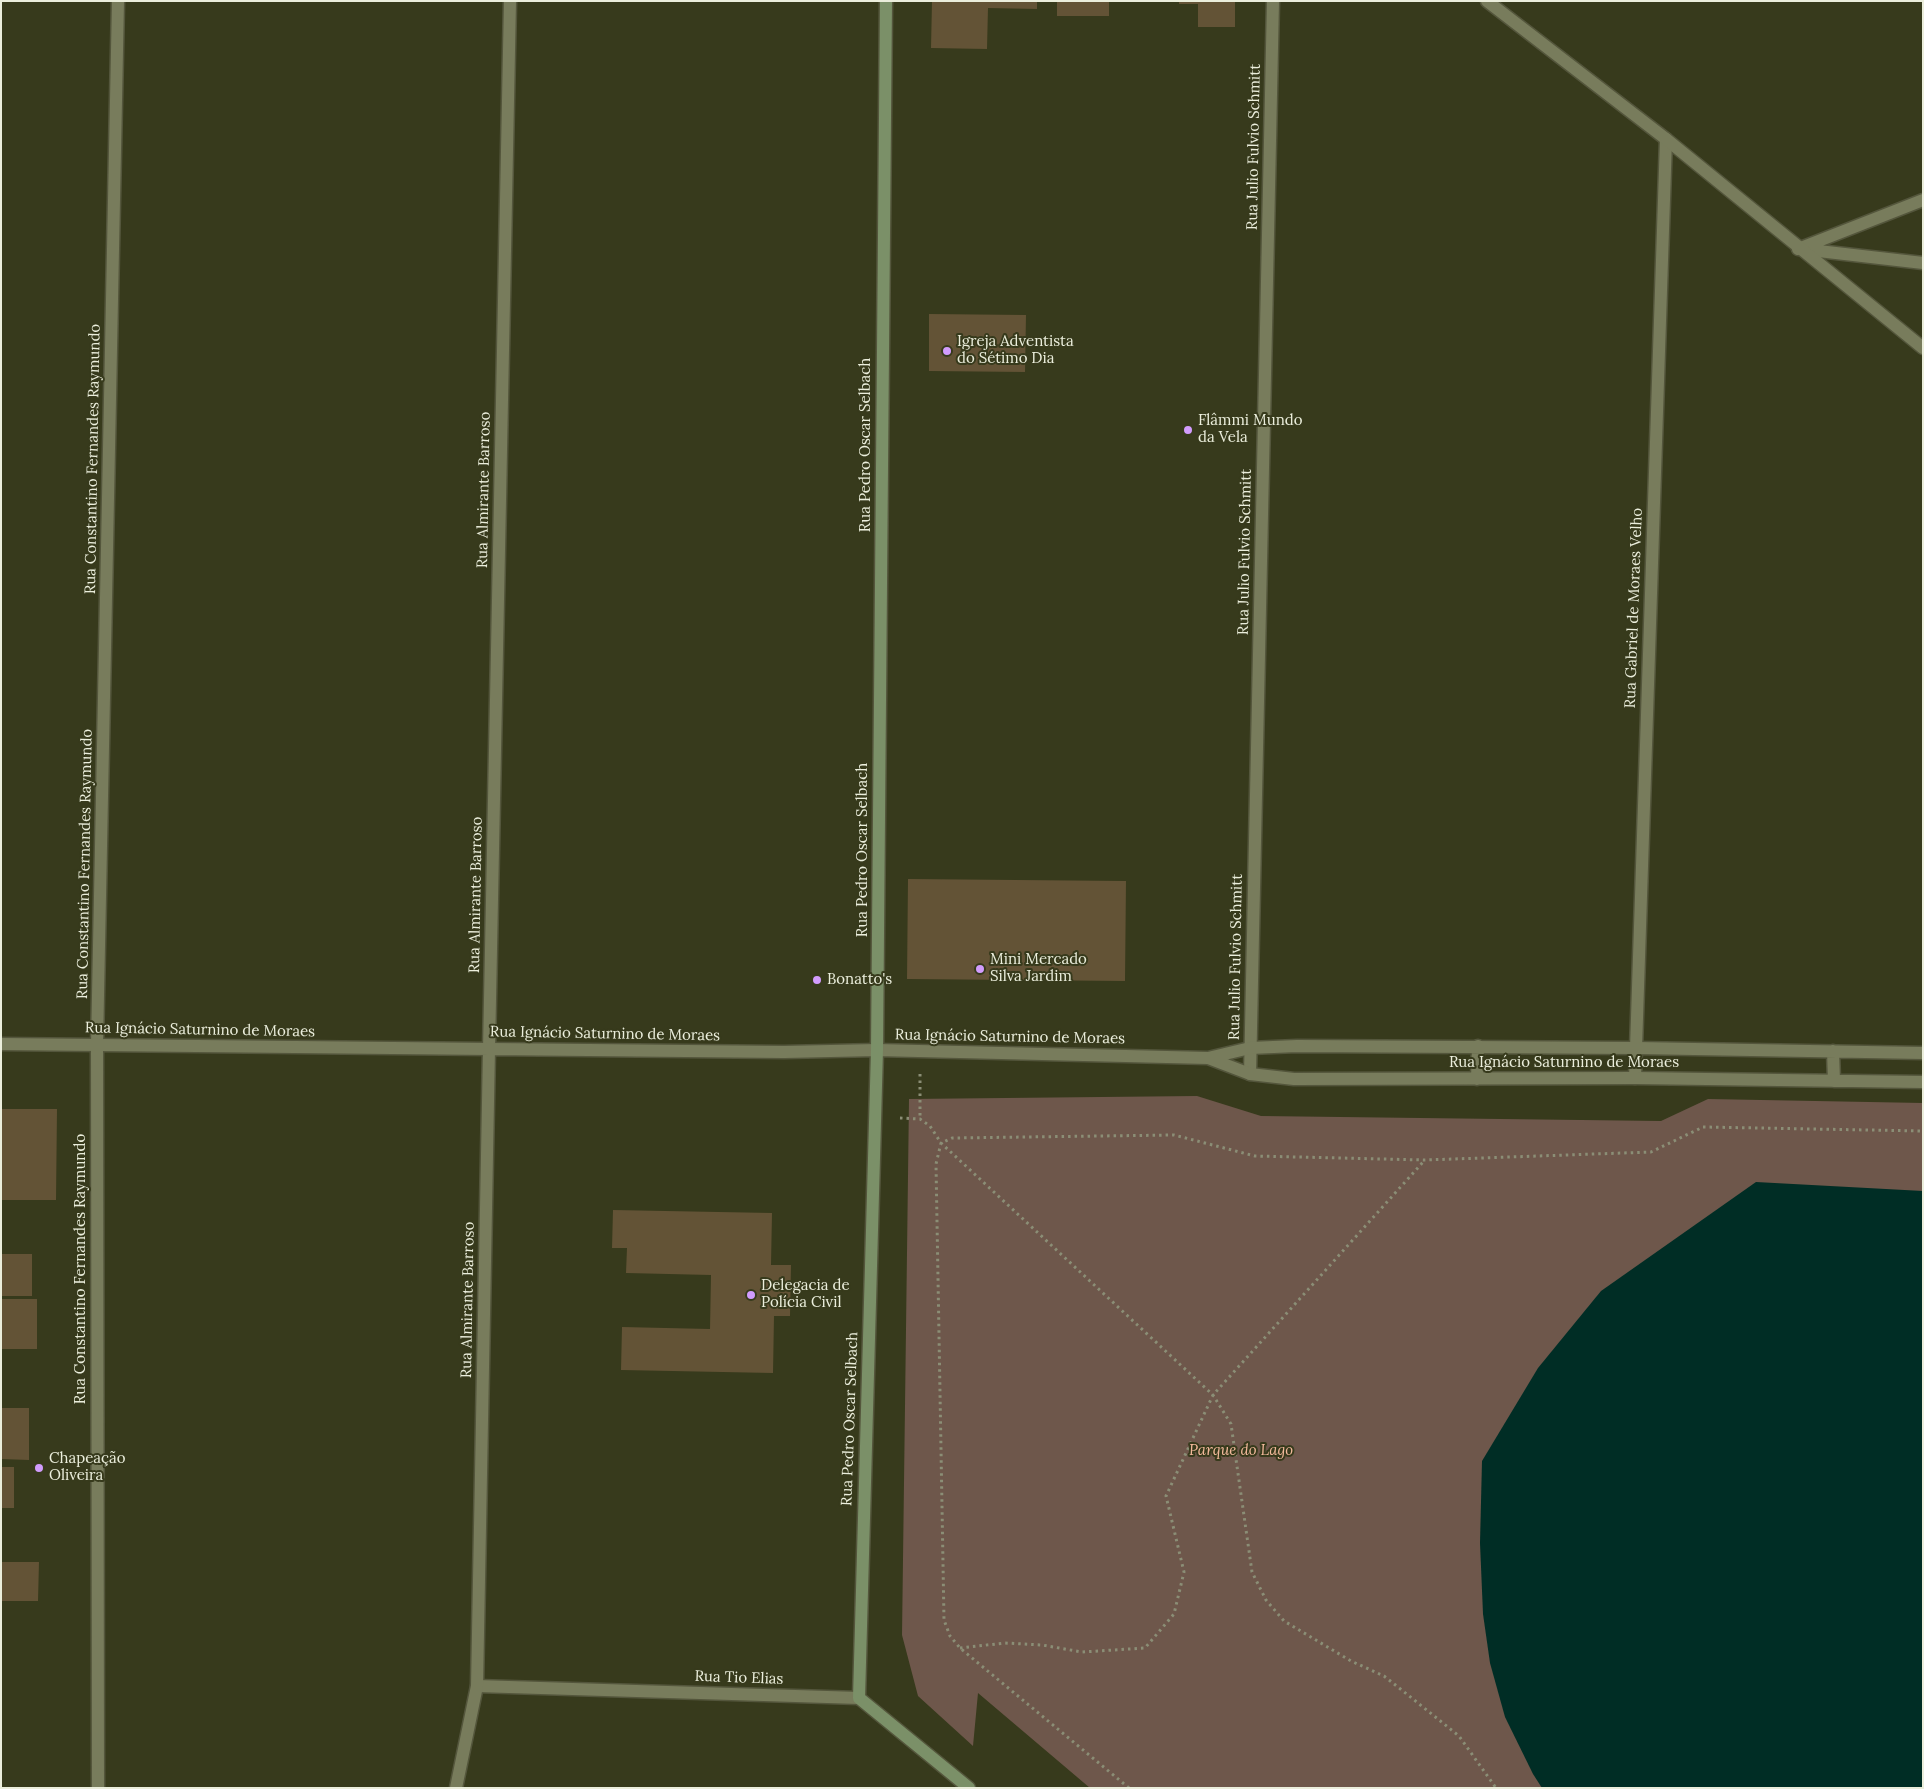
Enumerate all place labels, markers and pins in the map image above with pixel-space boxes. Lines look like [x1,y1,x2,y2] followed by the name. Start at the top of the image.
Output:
[957,333,1074,368] place label: Igreja Adventista do Sétimo Dia
[941,345,953,357] marker: Igreja Adventista do Sétimo Dia
[1198,412,1303,447] place label: Flâmmi Mundo da Vela
[1182,424,1194,436] marker: Flâmmi Mundo da Vela
[990,951,1087,986] place label: Mini Mercado Silva Jardim
[974,963,986,975] marker: Mini Mercado Silva Jardim
[827,971,892,989] place label: Bonatto's
[811,974,823,986] marker: Bonatto's
[761,1277,850,1312] place label: Delegacia de Polícia Civil
[745,1289,757,1301] marker: Delegacia de Polícia Civil
[49,1450,125,1485] place label: Chapeação Oliveira
[33,1462,45,1474] marker: Chapeação Oliveira

